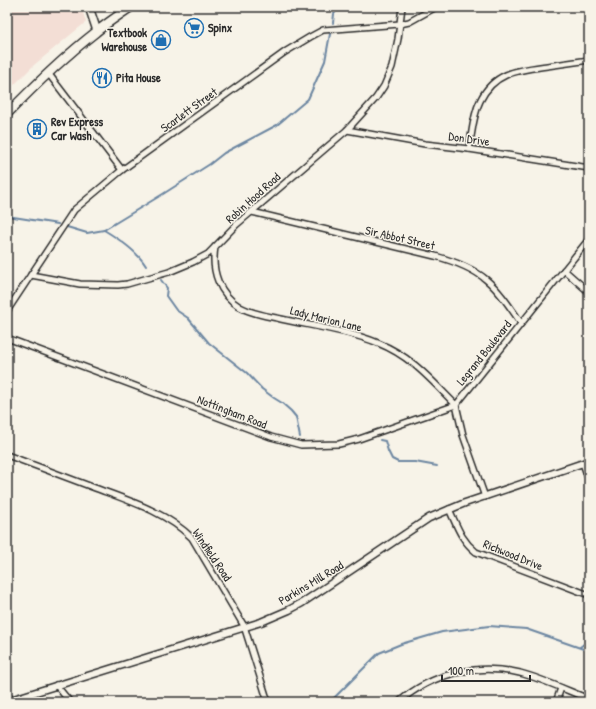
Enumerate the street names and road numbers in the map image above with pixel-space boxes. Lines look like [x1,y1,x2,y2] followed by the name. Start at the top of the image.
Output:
[157,83,221,136] street label: Scarlett Street
[447,127,491,150] street label: Don Drive
[222,168,284,227] street label: Robin Hood Road
[364,221,437,254] street label: Sir Abbot Street
[289,301,364,336] street label: Lady Marion Lane
[452,316,515,389] street label: Legrand Boulevard
[195,390,270,433] street label: Nottingham Road
[189,525,236,585] street label: Windfield Road
[481,535,546,574] street label: Richwood Drive
[275,556,347,609] street label: Parkins Mill Road

